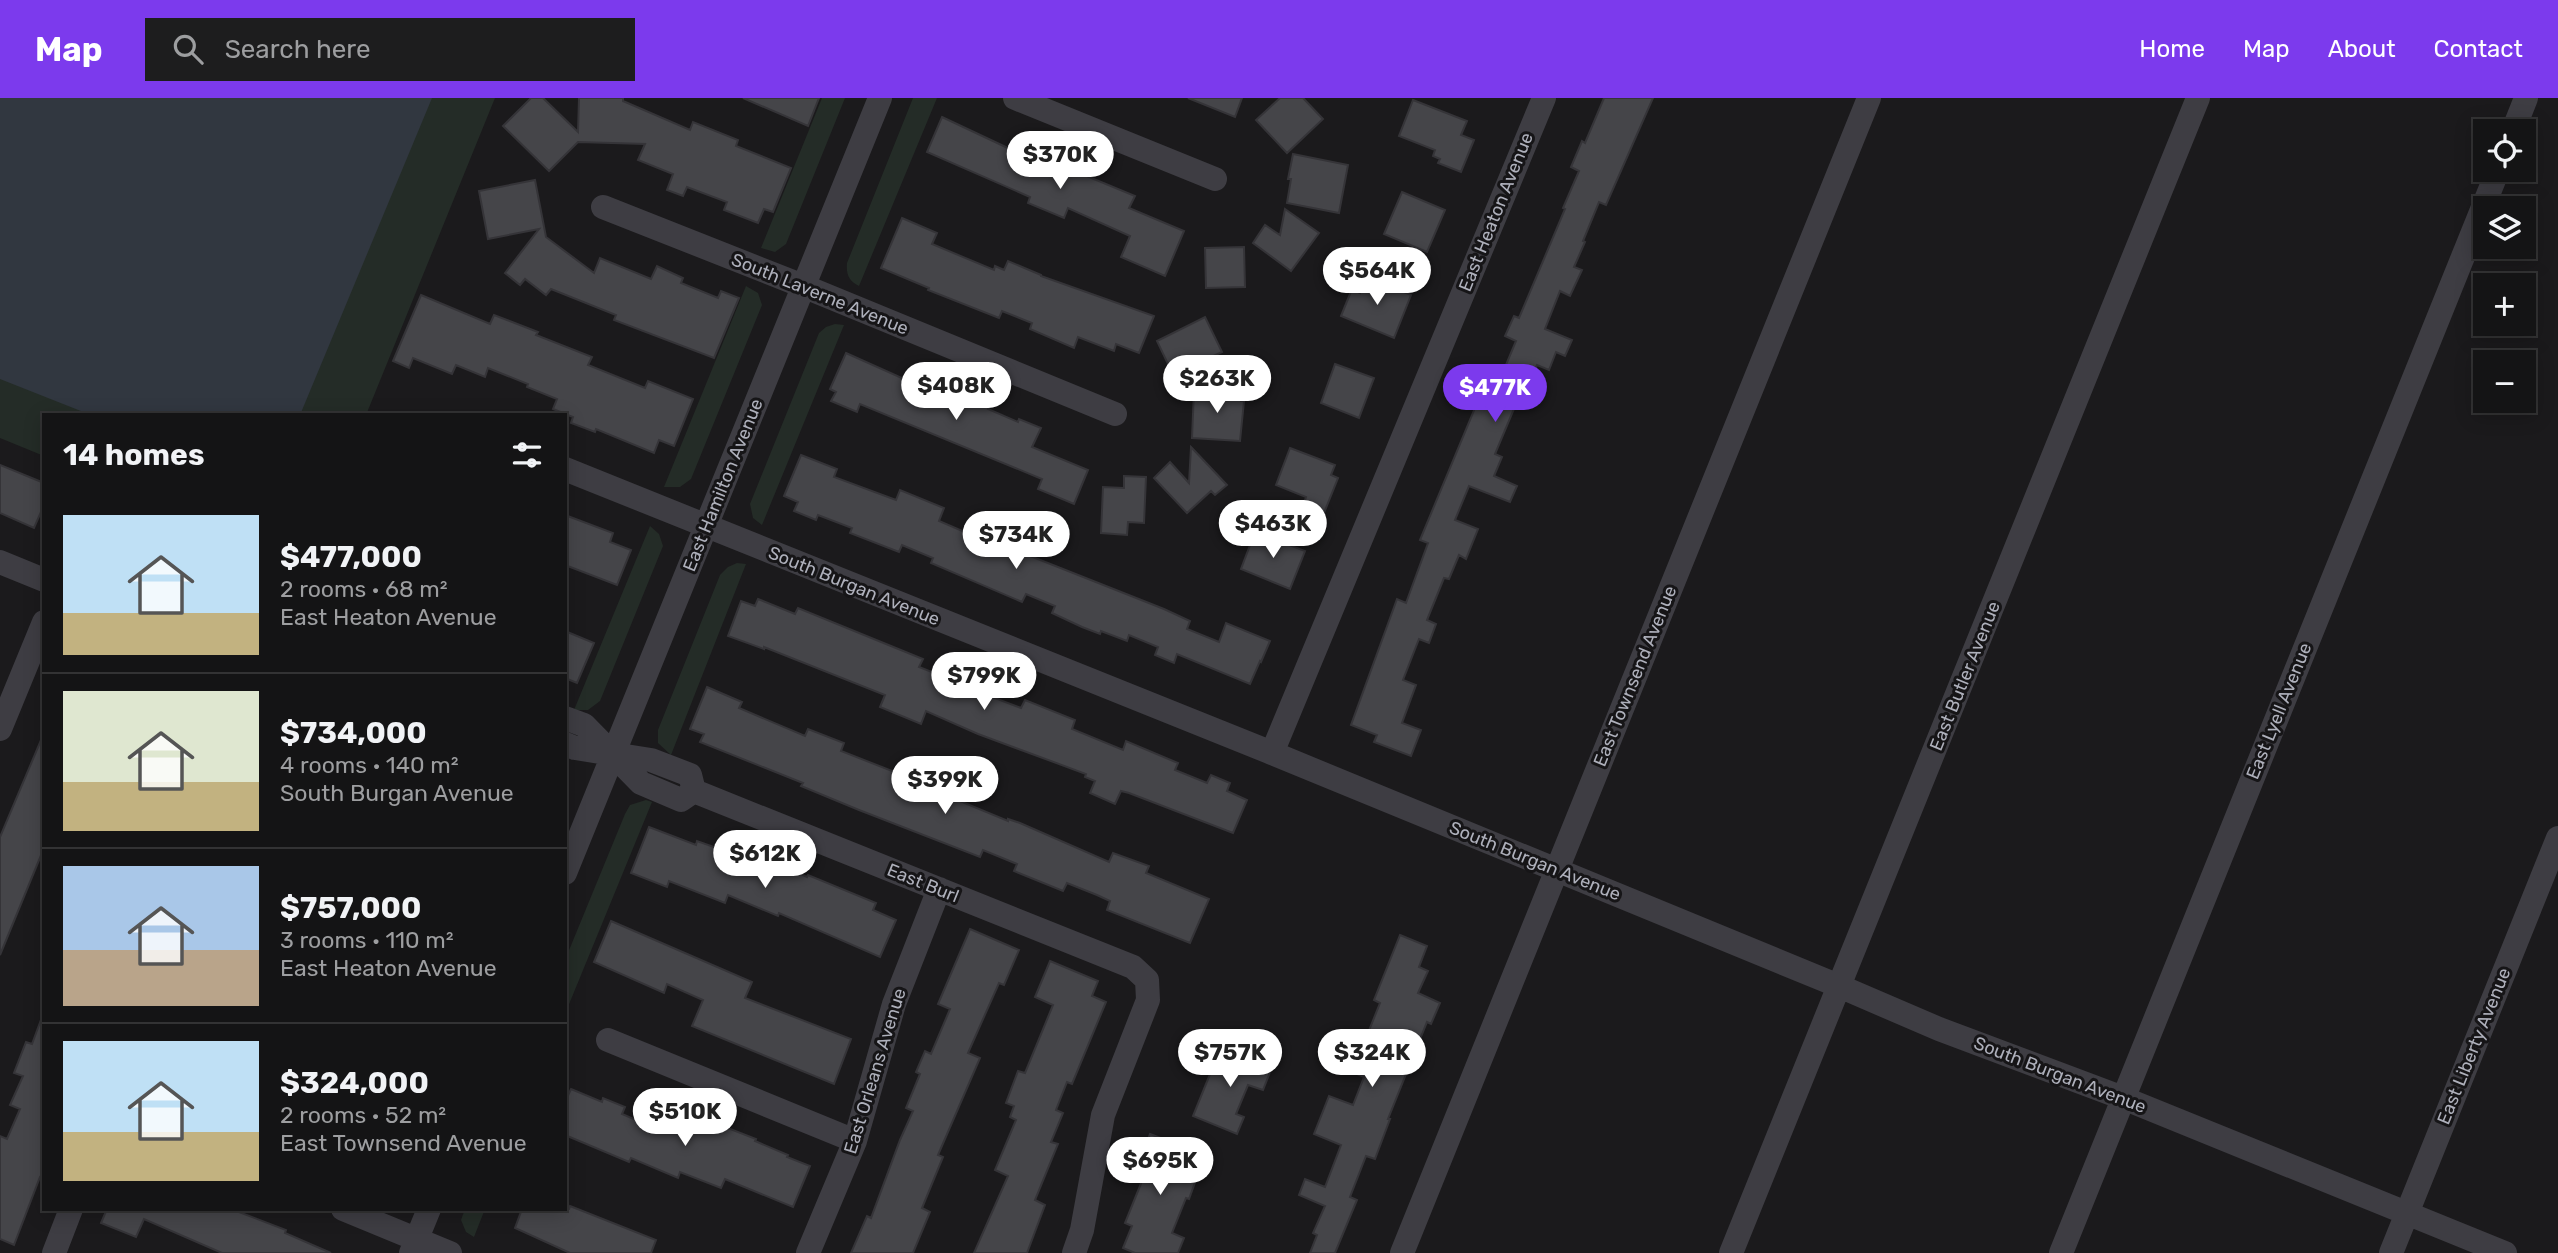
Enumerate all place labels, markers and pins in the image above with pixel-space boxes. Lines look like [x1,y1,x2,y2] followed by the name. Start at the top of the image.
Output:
[1011,132,1109,191] pin: $370K
[1328,248,1426,307] pin: $564K
[1168,356,1266,415] pin: $263K
[907,362,1005,422] pin: $408K
[1446,364,1544,424] pin: $477K
[1224,500,1322,560] pin: $463K
[967,512,1065,571] pin: $734K
[935,652,1033,712] pin: $799K
[896,756,994,816] pin: $399K
[716,830,814,890] pin: $612K
[1181,1030,1279,1089] pin: $757K
[1323,1030,1421,1089] pin: $324K
[636,1088,734,1148] pin: $510K
[1111,1138,1209,1197] pin: $695K

